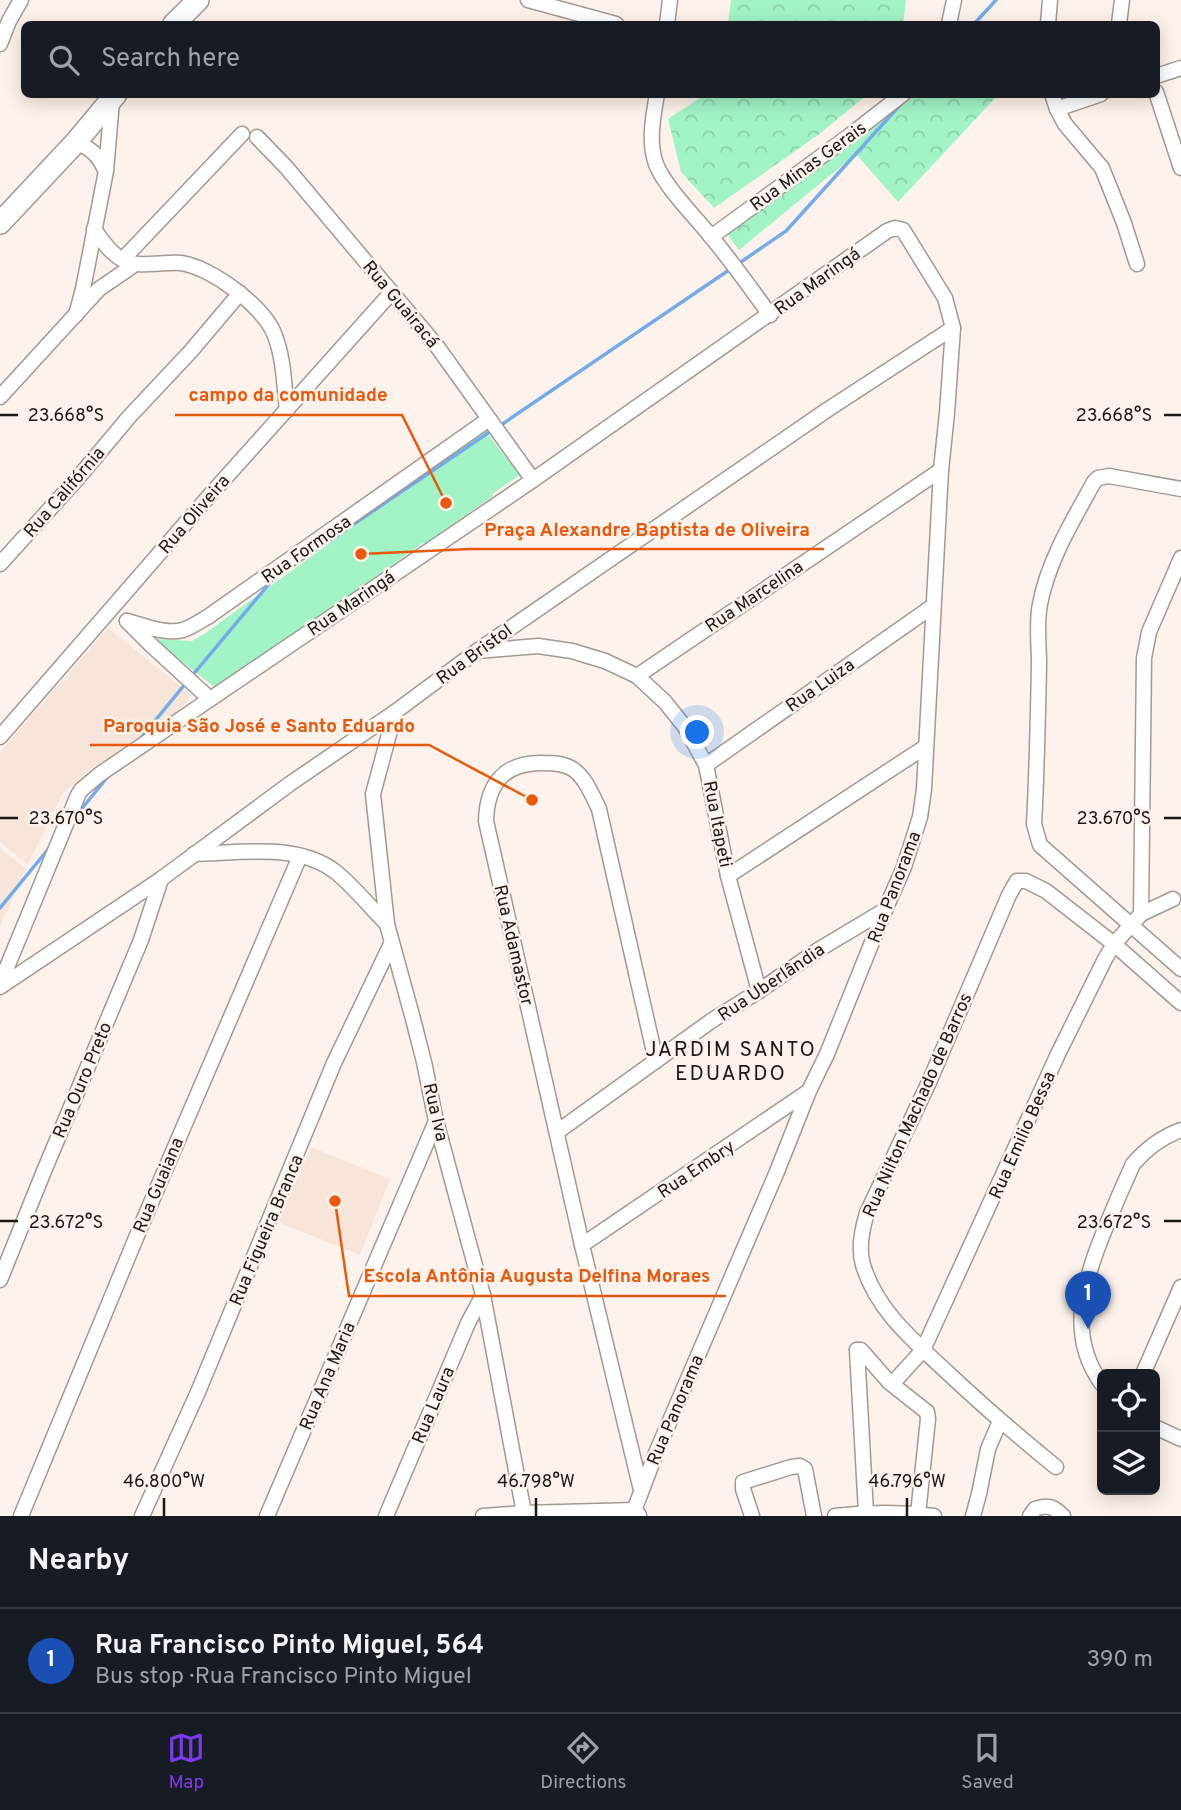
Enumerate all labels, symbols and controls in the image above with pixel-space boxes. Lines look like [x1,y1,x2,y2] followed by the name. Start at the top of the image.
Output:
[21,21,1160,98] search box
[45,41,83,79] icon: search
[101,43,240,76] text: Search here
[746,117,872,217] street label: Rua Minas Gerais
[770,243,865,321] street label: Rua Maringá
[357,257,443,353] street label: Rua Guairacá
[175,375,402,415] callout: campo da comunidade
[188,384,388,408] text: campo da comunidade
[28,405,104,428] text: 23.668°S
[1076,405,1152,428] text: 23.668°S
[19,443,111,543] street label: Rua Califórnia
[154,471,236,559] street label: Rua Oliveira
[470,509,824,549] callout: Praça Alexandre Baptista de Oliveira
[258,511,356,590] street label: Rua Formosa
[484,519,810,543] text: Praça Alexandre Baptista de Oliveira
[701,556,808,639] street label: Rua Marcelina
[304,567,400,642] street label: Rua Maringá
[432,620,517,691] street label: Rua Bristol
[782,654,860,718] street label: Rua Luiza
[90,705,429,745] callout: Paroquia São José e Santo Eduardo
[103,715,415,739] text: Paroquia São José e Santo Eduardo
[680,715,714,749] your location
[697,779,736,870] street label: Rua Itapeti
[29,808,103,831] text: 23.670°S
[1077,808,1151,831] text: 23.670°S
[864,828,927,947] street label: Rua Panorama
[487,883,538,1008] street label: Rua Adamastor
[714,939,830,1027] street label: Rua Uberlândia
[858,990,978,1221] street label: Rua Nilton Machado de Barros
[49,1019,118,1142] street label: Rua Ouro Preto
[645,1037,817,1088] district label: JARDIM SANTO EDUARDO
[985,1068,1062,1203] street label: Rua Emilio Bessa
[417,1081,452,1144] street label: Rua Iva
[129,1134,190,1237] street label: Rua Guaiana
[654,1136,740,1204] street label: Rua Embry
[225,1152,310,1310] street label: Rua Figueira Branca
[29,1212,103,1235] text: 23.672°S
[1077,1212,1151,1235] text: 23.672°S
[349,1256,726,1296] callout: Escola Antônia Augusta Delfina Moraes
[364,1265,710,1289] text: Escola Antônia Augusta Delfina Moraes
[1065,1271,1111,1329] pin: 1
[295,1319,362,1434] street label: Rua Ana Maria
[643,1352,710,1469] street label: Rua Panorama
[408,1364,461,1448] street label: Rua Laura
[1097,1369,1160,1495] map controls
[1097,1369,1160,1432] button: locate
[1097,1432,1160,1495] button: layers
[123,1471,205,1494] text: 46.800°W
[497,1471,575,1494] text: 46.798°W
[868,1471,946,1494] text: 46.796°W
[28,1543,129,1580] text: Nearby
[95,1630,484,1663] text: Rua Francisco Pinto Miguel, 564
[46,1646,56,1675] text: 1
[1086,1646,1153,1675] text: 390 m
[95,1663,472,1692] text: Bus stop · Rua Francisco Pinto Miguel
[167,1729,205,1795] tab: Map
[540,1729,627,1795] tab: Directions
[961,1729,1014,1795] tab: Saved

